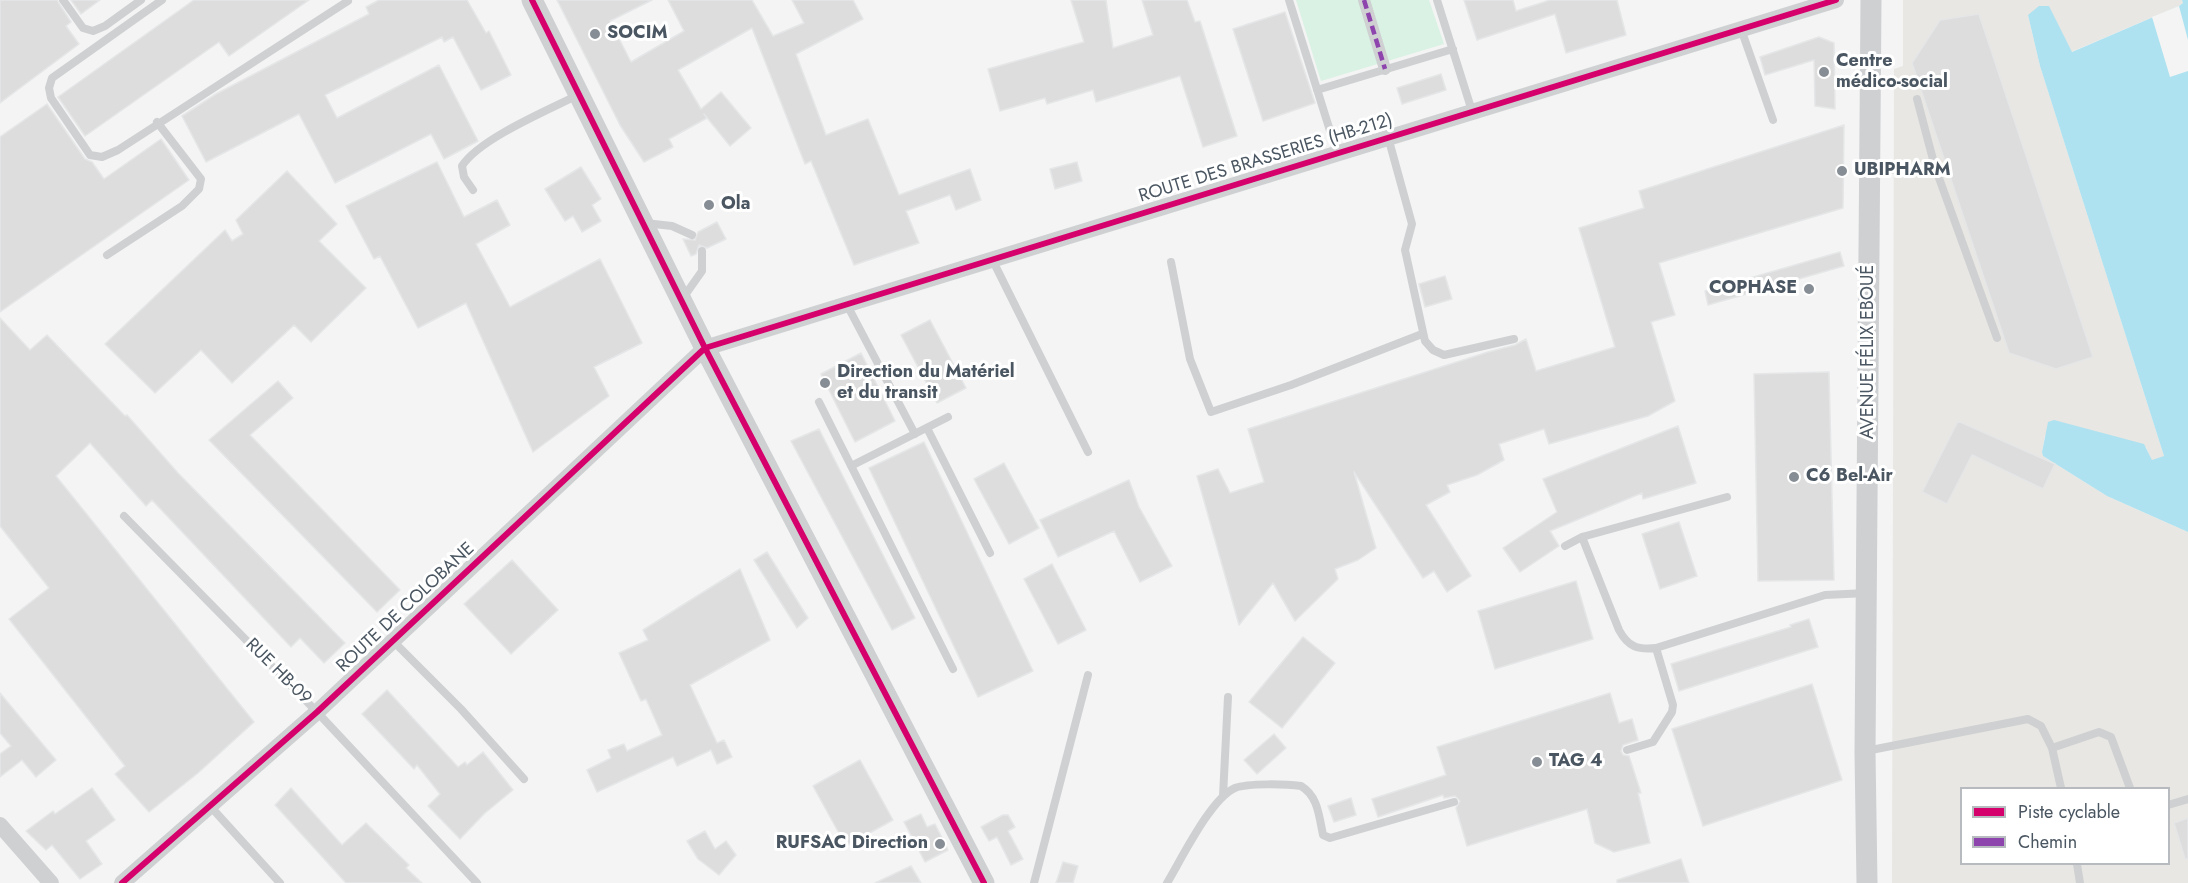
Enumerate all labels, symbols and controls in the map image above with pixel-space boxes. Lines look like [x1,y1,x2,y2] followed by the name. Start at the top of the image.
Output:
[607,23,667,45] place label: SOCIM
[588,27,602,41] marker: SOCIM
[1836,51,1948,94] place label: Centre médico-social
[1817,65,1831,79] marker: Centre médico-social
[1136,110,1396,208] street label: ROUTE DES BRASSERIES (HB-212)
[1854,160,1951,182] place label: UBIPHARM
[1835,164,1849,178] marker: UBIPHARM
[721,194,750,216] place label: Ola
[702,198,716,212] marker: Ola
[1858,265,1880,439] street label: AVENUE FÉLIX EBOUÉ
[1709,278,1797,300] place label: COPHASE
[1802,282,1816,296] marker: COPHASE
[837,362,1015,404] place label: Direction du Matériel et du transit
[818,376,832,390] marker: Direction du Matériel et du transit
[1806,466,1893,488] place label: C6 Bel-Air
[1787,470,1801,484] marker: C6 Bel-Air
[333,539,479,677] street label: ROUTE DE COLOBANE
[240,634,316,710] street label: RUE HB-09
[1549,751,1603,773] place label: TAG 4
[1530,755,1544,769] marker: TAG 4
[1960,787,2170,865] legend
[2018,799,2120,825] text: Piste cyclable
[2018,829,2077,855] text: Chemin
[776,833,928,855] place label: RUFSAC Direction
[933,837,947,851] marker: RUFSAC Direction

